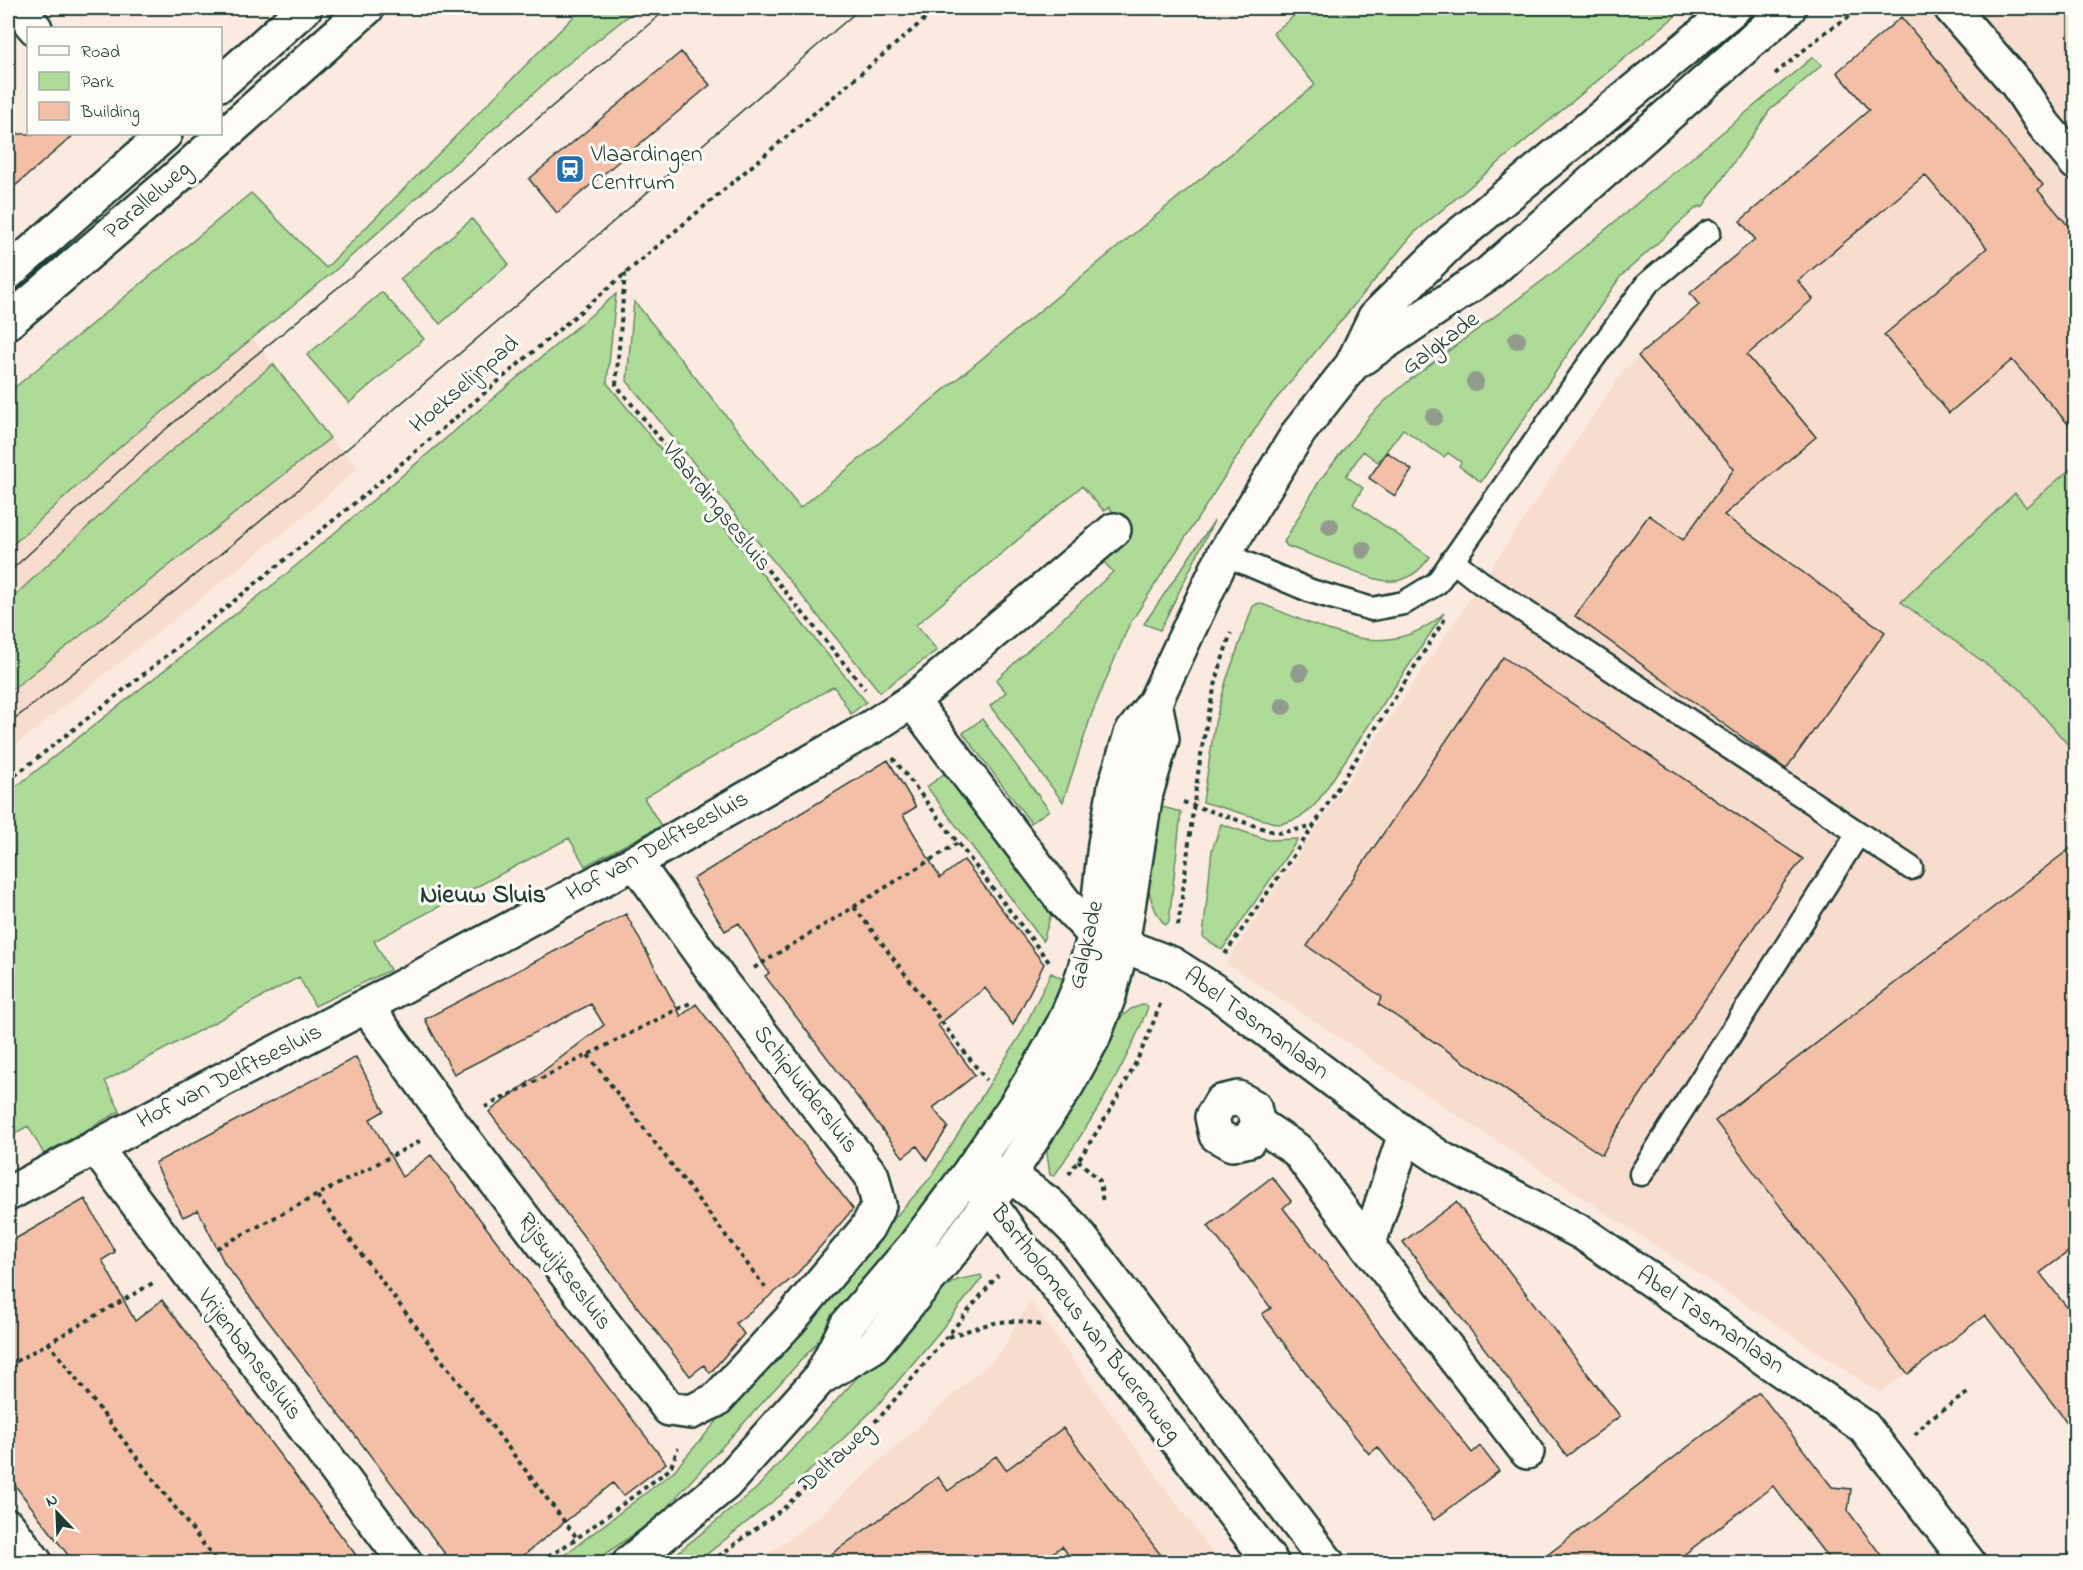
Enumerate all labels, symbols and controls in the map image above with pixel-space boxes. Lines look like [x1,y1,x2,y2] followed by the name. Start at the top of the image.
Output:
[27,27,222,135] legend
[81,40,120,66] text: Road
[81,70,114,96] text: Park
[80,100,140,127] text: Building
[590,138,703,201] place label: Vlaardingen Centrum
[97,153,199,249] street label: Parallelweg
[554,153,586,185] station icon: Vlaardingen Centrum
[1395,303,1488,385] street label: Galgkade
[403,327,528,443] street label: Hoekselijnpad
[652,434,779,580] street label: Vlaardingsesluis
[560,782,756,912] street label: Hof van Delftsesluis
[420,877,546,915] district label: Nieuw Sluis
[1060,897,1114,993] street label: Galgkade
[1176,959,1336,1089] street label: Abel Tasmanlaan
[131,1015,329,1139] street label: Hof van Delftsesluis
[744,1018,866,1162] street label: Schipluidersluis
[980,1197,1189,1450] street label: Bartholomeus van Buerenweg
[508,1206,620,1338] street label: Rijswijksesluis
[1629,1258,1791,1384] street label: Abel Tasmanlaan
[187,1281,310,1428] street label: Vrijenbansesluis
[791,1414,882,1502] street label: Deltaweg
[27,1483,87,1543] north arrow
[42,1488,62,1514] text: N

